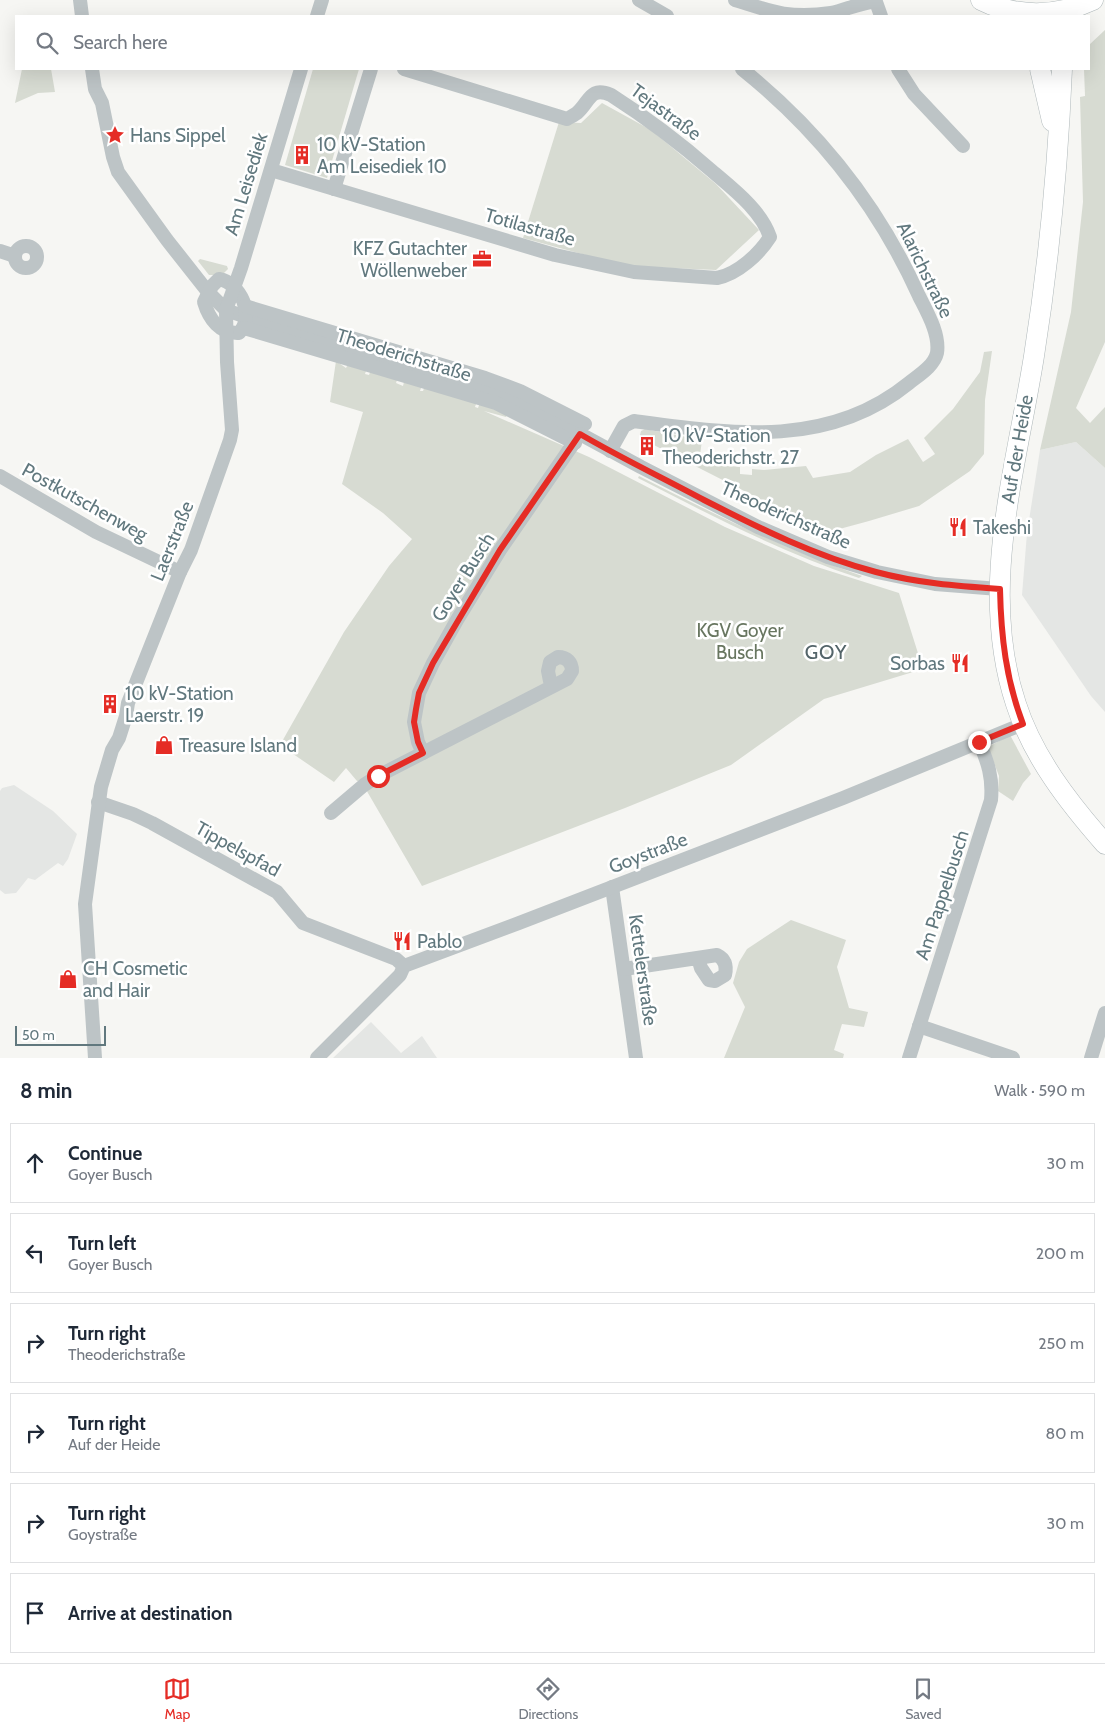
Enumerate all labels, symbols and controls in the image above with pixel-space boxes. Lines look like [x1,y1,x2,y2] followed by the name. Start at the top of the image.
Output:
[15,15,1090,70] search box
[33,29,61,57] icon: search
[73,31,167,54] text: Search here
[626,79,706,145] street label: Tejastraße
[104,124,126,146] place icon: Hans Sippel
[130,124,226,147] place label: Hans Sippel
[219,129,273,238] street label: Am Leisediek
[317,133,447,178] place label: 10 kV-Station Am Leisediek 10
[291,144,313,166] building icon: 10 kV-Station Am Leisediek 10
[482,203,578,251] street label: Totilastraße
[892,218,958,322] street label: Alarichstraße
[353,237,467,282] place label: KFZ Gutachter Wöllenweber
[471,248,493,270] office icon: KFZ Gutachter Wöllenweber
[334,324,474,386] street label: Theoderichstraße
[996,393,1038,505] street label: Auf der Heide
[662,424,800,469] place label: 10 kV-Station Theoderichstr. 27
[636,435,658,457] building icon: 10 kV-Station Theoderichstr. 27
[18,458,152,546] street label: Postkutschenweg
[718,476,855,554] street label: Theoderichstraße
[146,497,199,584] street label: Laerstraße
[947,516,969,538] restaurant icon: Takeshi
[973,516,1031,539] place label: Takeshi
[427,528,499,626] street label: Goyer Busch
[697,619,783,664] park label: KGV Goyer Busch
[805,640,847,664] district label: GOY
[890,652,945,675] place label: Sorbas
[949,652,971,674] restaurant icon: Sorbas
[125,682,234,727] place label: 10 kV-Station Laerstr. 19
[99,693,121,715] building icon: 10 kV-Station Laerstr. 19
[968,731,991,754] route end
[153,734,175,756] shop icon: Treasure Island
[179,734,297,757] place label: Treasure Island
[367,765,390,788] route start
[192,816,284,882] street label: Tippelspfad
[605,827,691,878] street label: Goystraße
[910,827,974,963] street label: Am Pappelbusch
[624,913,662,1027] street label: Kettelerstraße
[391,930,413,952] restaurant icon: Pablo
[417,930,462,953] place label: Pablo
[83,957,188,1002] place label: CH Cosmetic and Hair
[57,968,79,990] shop icon: CH Cosmetic and Hair
[15,1023,106,1046] scale bar
[22,1026,55,1044] text: 50 m
[20,1078,72,1103] text: 8 min
[994,1081,1085,1100] text: Walk · 590 m
[68,1142,142,1165] text: Continue
[21,1149,49,1177] icon: ahead
[1047,1154,1084,1173] text: 30 m
[68,1165,152,1184] text: Goyer Busch
[68,1232,136,1255] text: Turn left
[21,1239,49,1267] icon: left
[1036,1244,1084,1263] text: 200 m
[68,1255,152,1274] text: Goyer Busch
[68,1322,146,1345] text: Turn right
[21,1329,49,1357] icon: right
[1038,1334,1084,1353] text: 250 m
[68,1345,186,1364] text: Theoderichstraße
[68,1412,146,1435] text: Turn right
[21,1419,49,1447] icon: right
[1046,1424,1084,1443] text: 80 m
[68,1435,160,1454] text: Auf der Heide
[68,1502,146,1525] text: Turn right
[21,1509,49,1537] icon: right
[1047,1514,1084,1533] text: 30 m
[68,1525,137,1544] text: Goystraße
[21,1599,49,1627] icon: arrive
[68,1602,232,1625] text: Arrive at destination
[163,1675,191,1723] tab: Map
[518,1675,578,1723] tab: Directions
[905,1675,942,1723] tab: Saved

